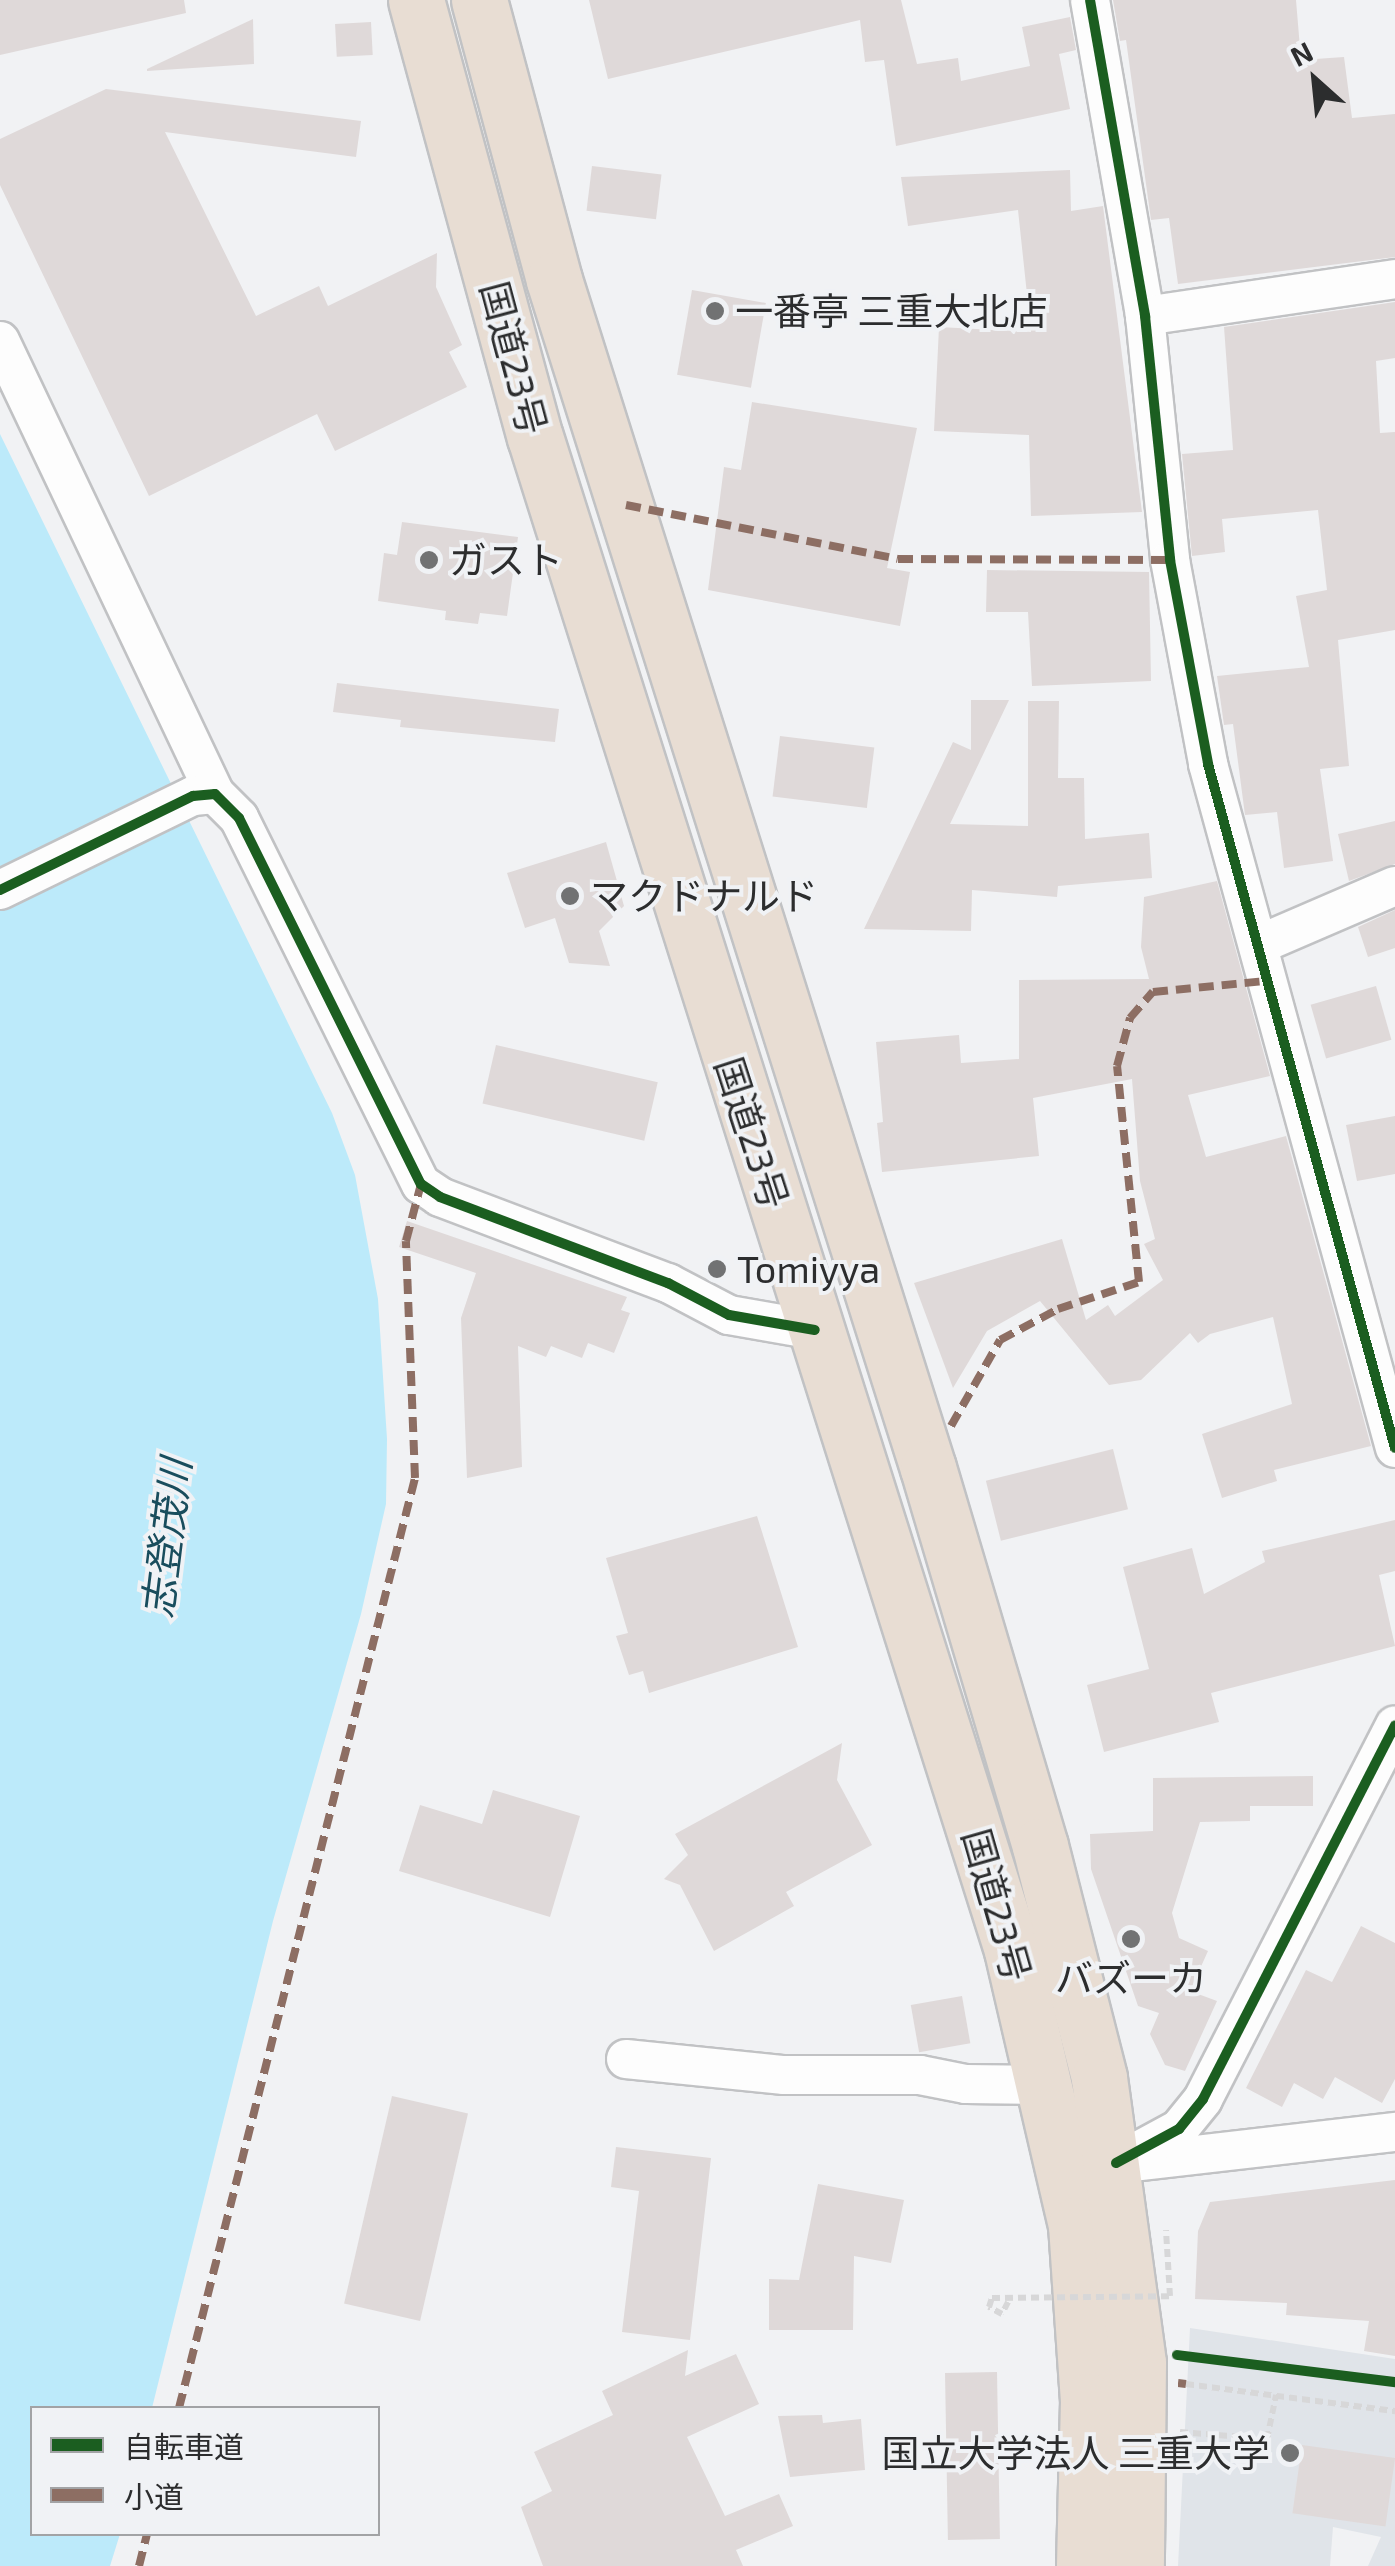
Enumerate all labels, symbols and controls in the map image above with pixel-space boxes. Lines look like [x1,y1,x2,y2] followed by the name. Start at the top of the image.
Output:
[1265,30,1365,130] north arrow
[1285,34,1318,73] text: N
[472,277,556,439] street label: 国道23号
[735,288,1047,334] place label: 一番亭 三重大北店
[704,300,726,322] marker: 一番亭 三重大北店
[449,537,563,583] place label: ガスト
[418,549,440,571] marker: ガスト
[590,873,818,919] place label: マクドナルド
[559,885,581,907] marker: マクドナルド
[706,1052,798,1214] street label: 国道23号
[737,1246,880,1292] place label: Tomiyya
[706,1258,728,1280] marker: Tomiyya
[131,1456,199,1620] water label: 志登茂川
[954,1824,1040,1986] street label: 国道23号
[1120,1928,1142,1950] marker: バズーカ
[1055,1955,1207,2001] place label: バズーカ
[30,2406,380,2536] legend
[124,2428,244,2464] text: 自転車道
[882,2430,1270,2476] place label: 国立大学法人 三重大学
[1279,2442,1301,2464] marker: 国立大学法人 三重大学
[124,2478,184,2514] text: 小道

